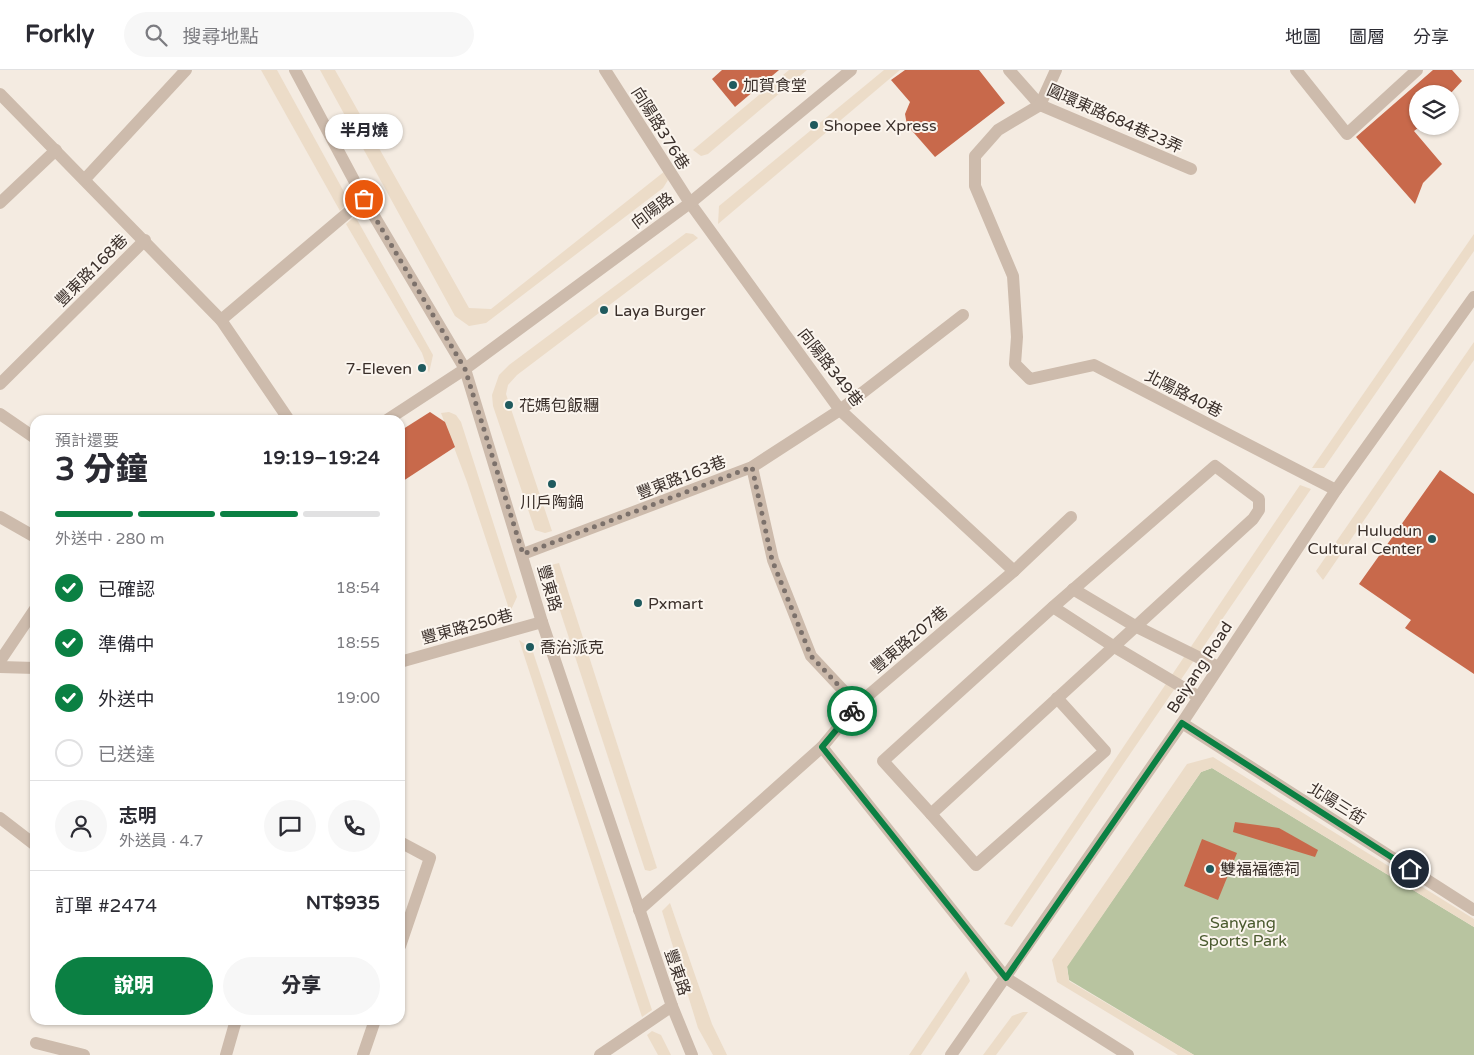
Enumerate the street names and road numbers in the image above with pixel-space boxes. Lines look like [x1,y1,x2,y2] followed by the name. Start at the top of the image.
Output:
[1044,80,1185,158] street label: 圓環東路684巷23弄
[627,83,694,174] street label: 向陽路376巷
[627,188,678,233] street label: 向陽路
[51,230,132,311] street label: 豐東路168巷
[793,324,867,411] street label: 向陽路349巷
[1142,366,1226,422] street label: 北陽路40巷
[634,452,729,504] street label: 豐東路163巷
[533,562,565,614] street label: 豐東路
[867,602,952,678] street label: 豐東路207巷
[419,605,515,649] street label: 豐東路250巷
[1163,618,1237,717] street label: Beiyang Road
[1304,778,1369,829] street label: 北陽三街
[660,946,694,998] street label: 豐東路

